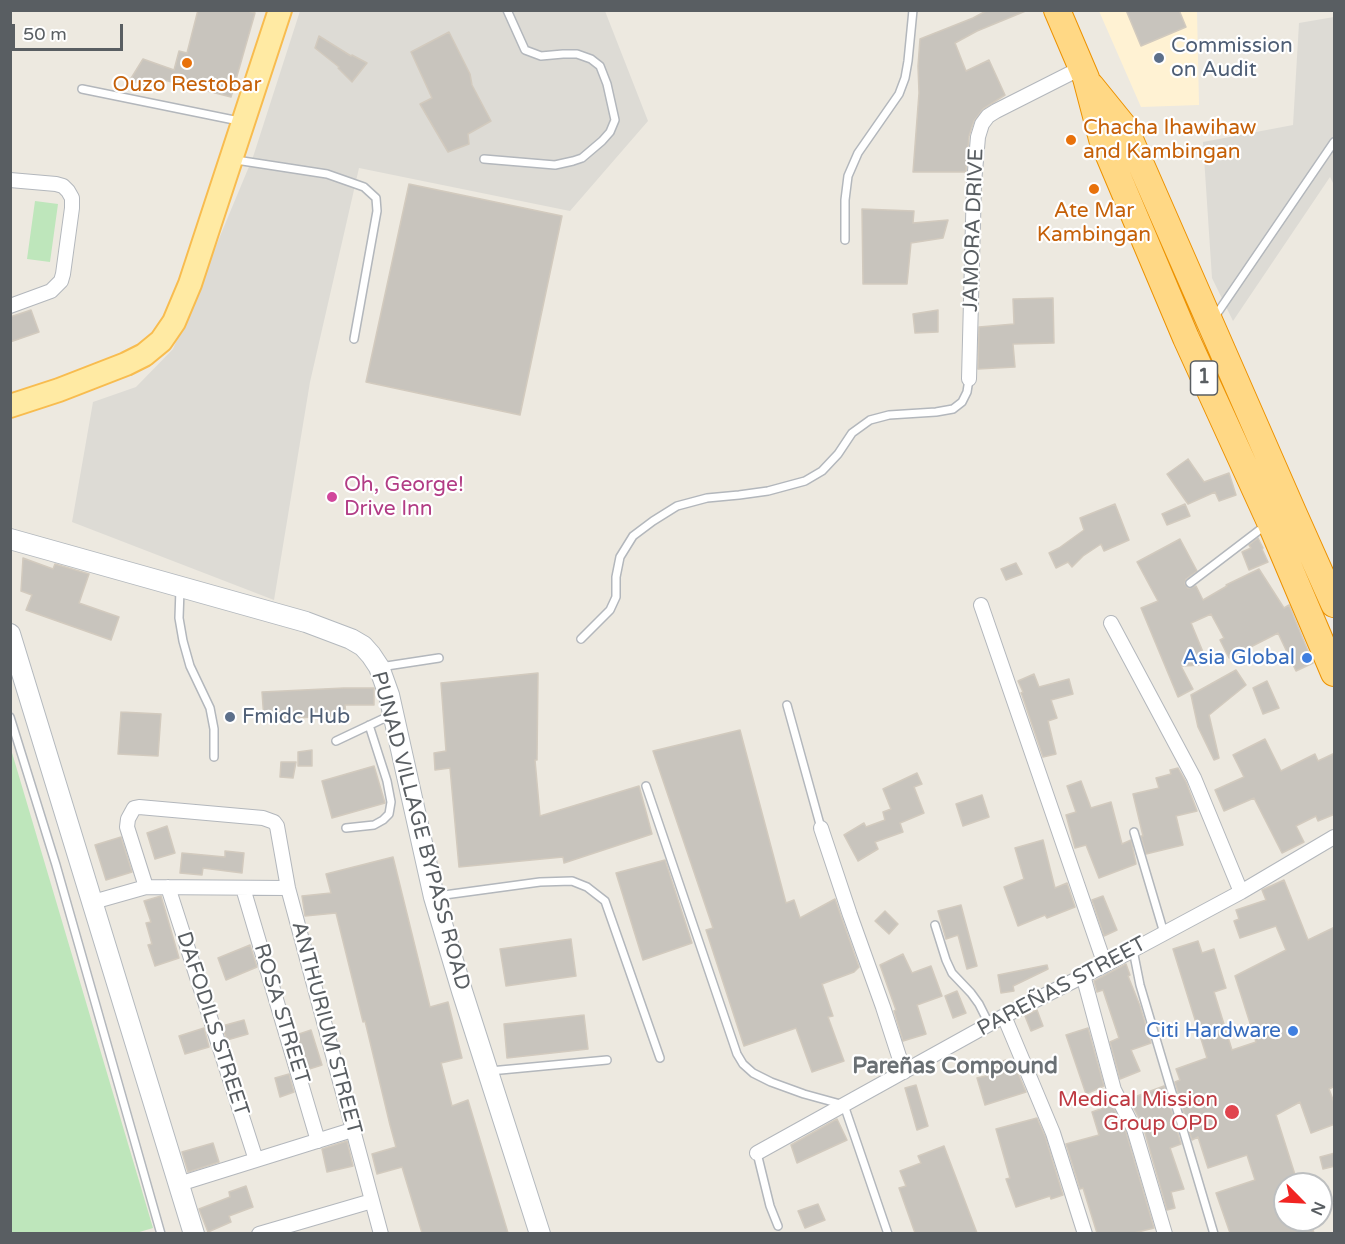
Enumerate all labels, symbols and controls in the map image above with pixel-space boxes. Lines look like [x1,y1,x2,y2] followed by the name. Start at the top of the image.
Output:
[15,12,126,50] scale bar
[23,23,67,45] text: 50 m
[1171,33,1293,83] place label: Commission on Audit
[1152,51,1166,65] marker: Commission on Audit
[180,56,194,70] marker: Ouzo Restobar
[113,72,261,98] place label: Ouzo Restobar
[1083,115,1257,165] place label: Chacha Ihawihaw and Kambingan
[1064,133,1078,147] marker: Chacha Ihawihaw and Kambingan
[959,148,989,312] street label: JAMORA DRIVE
[1087,182,1101,196] marker: Ate Mar Kambingan
[1037,198,1151,248] place label: Ate Mar Kambingan
[1190,361,1218,395] road number: 1
[344,472,464,522] place label: Oh, George! Drive Inn
[325,490,339,504] marker: Oh, George! Drive Inn
[1183,645,1295,671] place label: Asia Global
[1300,651,1314,665] marker: Asia Global
[365,669,475,993] street label: PUNAD VILLAGE BYPASS ROAD
[242,704,350,730] place label: Fmidc Hub
[223,710,237,724] marker: Fmidc Hub
[285,919,367,1137] street label: ANTHURIUM STREET
[170,929,254,1119] street label: DAFODILS STREET
[973,932,1151,1042] street label: PAREÑAS STREET
[248,941,314,1087] street label: ROSA STREET
[1146,1018,1281,1044] place label: Citi Hardware
[1286,1024,1300,1038] marker: Citi Hardware
[852,1054,1058,1080] district label: Pareñas Compound
[1058,1087,1218,1137] place label: Medical Mission Group OPD
[1223,1103,1241,1121] marker: Medical Mission Group OPD
[1273,1172,1333,1232] north arrow
[1306,1199,1329,1218] text: N

